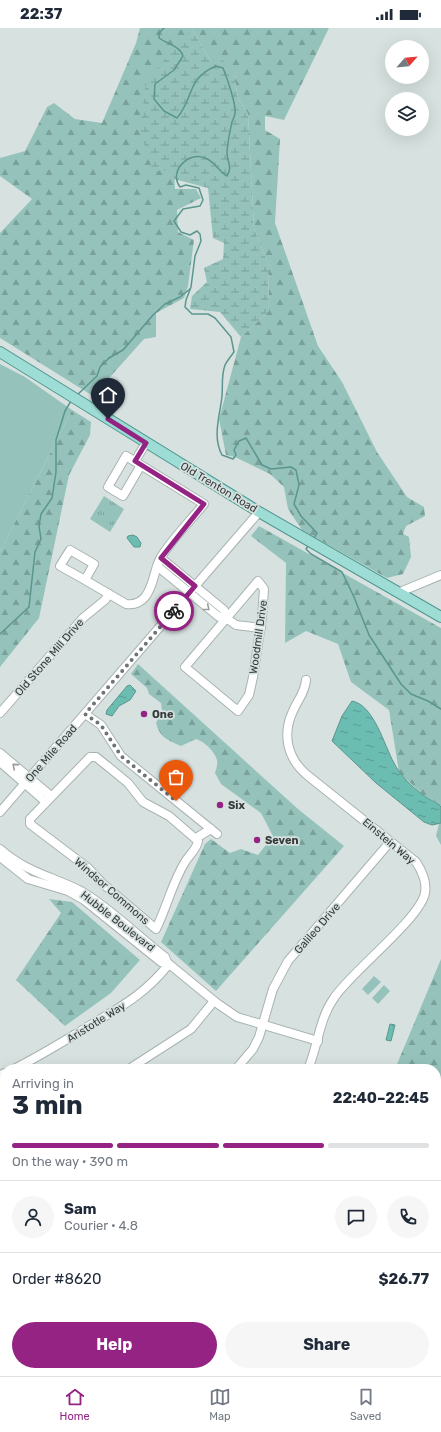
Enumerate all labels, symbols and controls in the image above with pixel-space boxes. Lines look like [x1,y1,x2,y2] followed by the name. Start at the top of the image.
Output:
[20,5,62,23] text: 22:37
[385,40,429,84] north arrow
[385,40,429,136] map controls
[385,92,429,136] button: layers
[91,378,125,419] pin
[97,384,119,406] icon: home
[178,459,260,516] street label: Old Trenton Road
[154,591,194,631] courier
[247,599,270,675] street label: Woodmill Drive
[163,600,185,622] icon: bike
[202,603,209,610] one-way arrow
[12,616,87,699] street label: Old Stone Mill Drive
[152,708,174,721] place label: One
[139,709,149,719] marker: One
[23,722,80,785] street label: One Mile Road
[159,760,193,801] pin
[12,763,20,770] one-way arrow
[165,766,187,788] icon: bag
[228,799,245,812] place label: Six
[215,800,225,810] marker: Six
[360,816,418,867] street label: Einstein Way
[265,834,299,847] place label: Seven
[252,835,262,845] marker: Seven
[72,855,152,928] street label: Windsor Commons
[78,888,157,954] street label: Hubble Boulevard
[292,900,343,956] street label: Galileo Drive
[65,999,128,1046] street label: Aristotle Way
[12,1076,74,1091] text: Arriving in
[333,1089,429,1107] text: 22:40–22:45
[12,1090,83,1121] text: 3 min
[12,1154,128,1169] text: On the way · 390 m
[12,1196,54,1238] button: person
[335,1196,377,1238] button: chat
[387,1196,429,1238] button: phone
[64,1200,97,1218] text: Sam
[64,1218,138,1233] text: Courier · 4.8
[12,1270,101,1288] text: Order #8620
[378,1270,429,1288] text: $26.77
[12,1322,217,1368] button: Help
[225,1322,429,1368] button: Share
[60,1386,90,1423] tab: Home
[209,1386,231,1423] tab: Map
[350,1386,381,1423] tab: Saved

